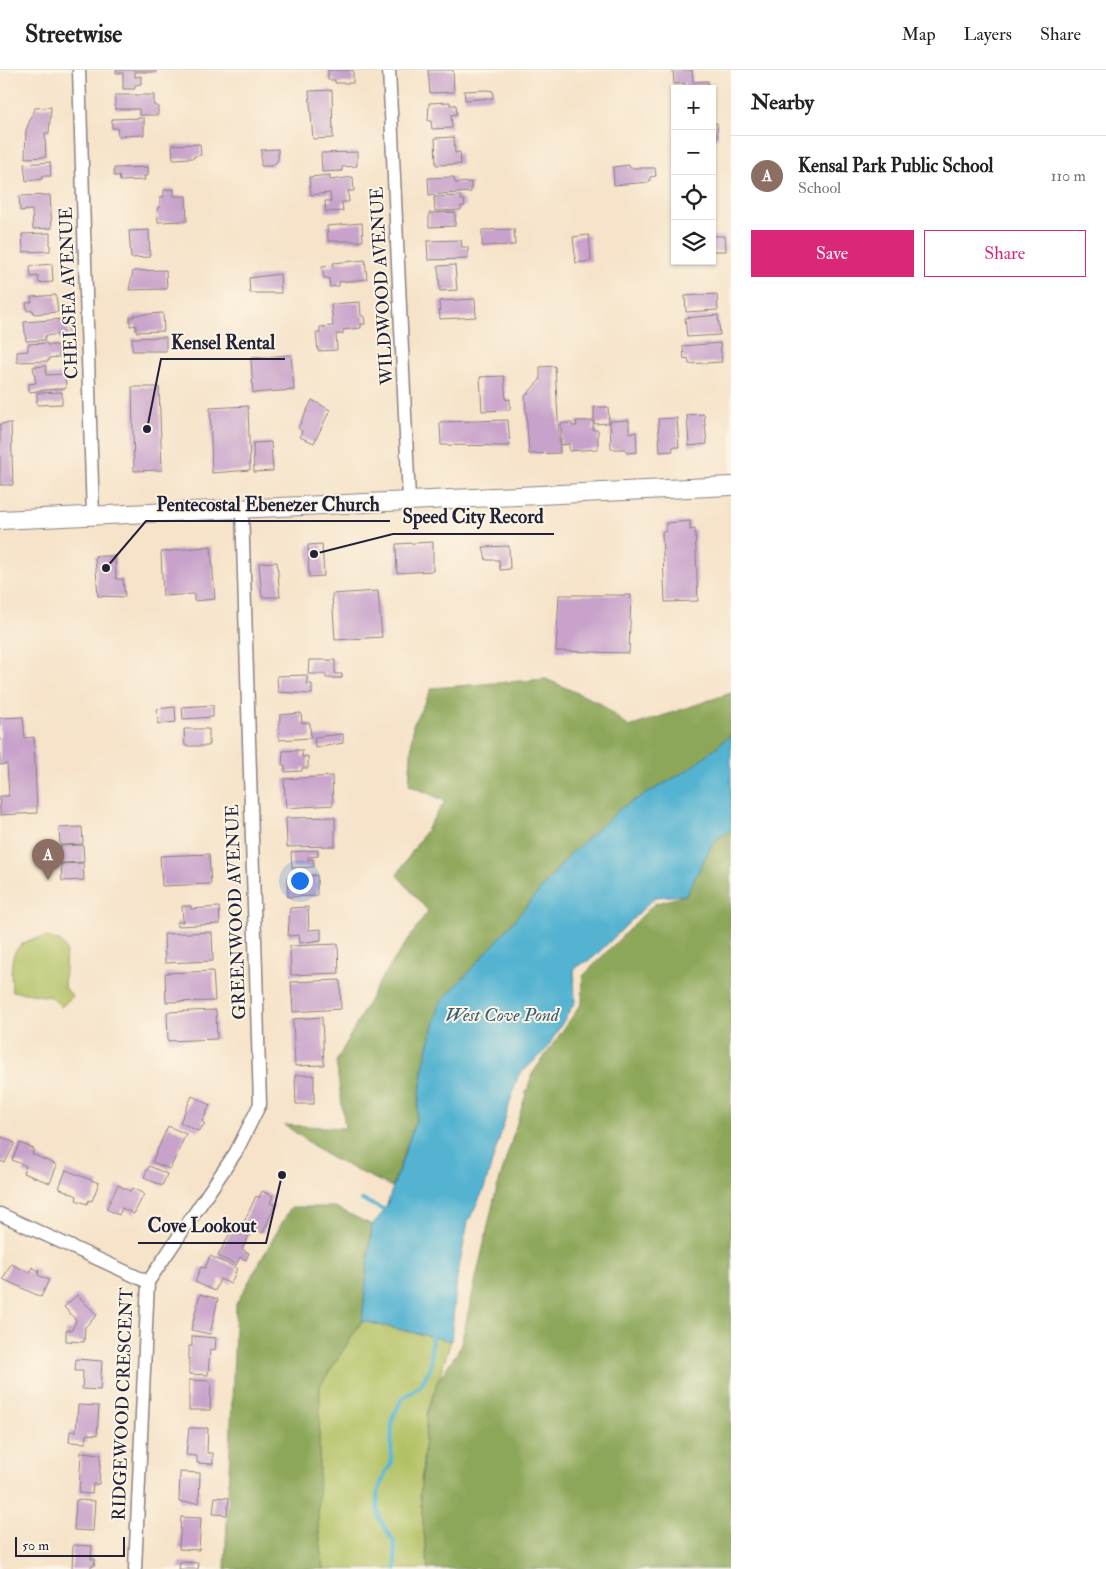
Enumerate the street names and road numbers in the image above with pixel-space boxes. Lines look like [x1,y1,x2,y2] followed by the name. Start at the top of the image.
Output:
[365,186,399,387] street label: WILDWOOD AVENUE
[54,206,83,380] street label: CHELSEA AVENUE
[221,804,251,1020] street label: GREENWOOD AVENUE
[107,1286,139,1521] street label: RIDGEWOOD CRESCENT

